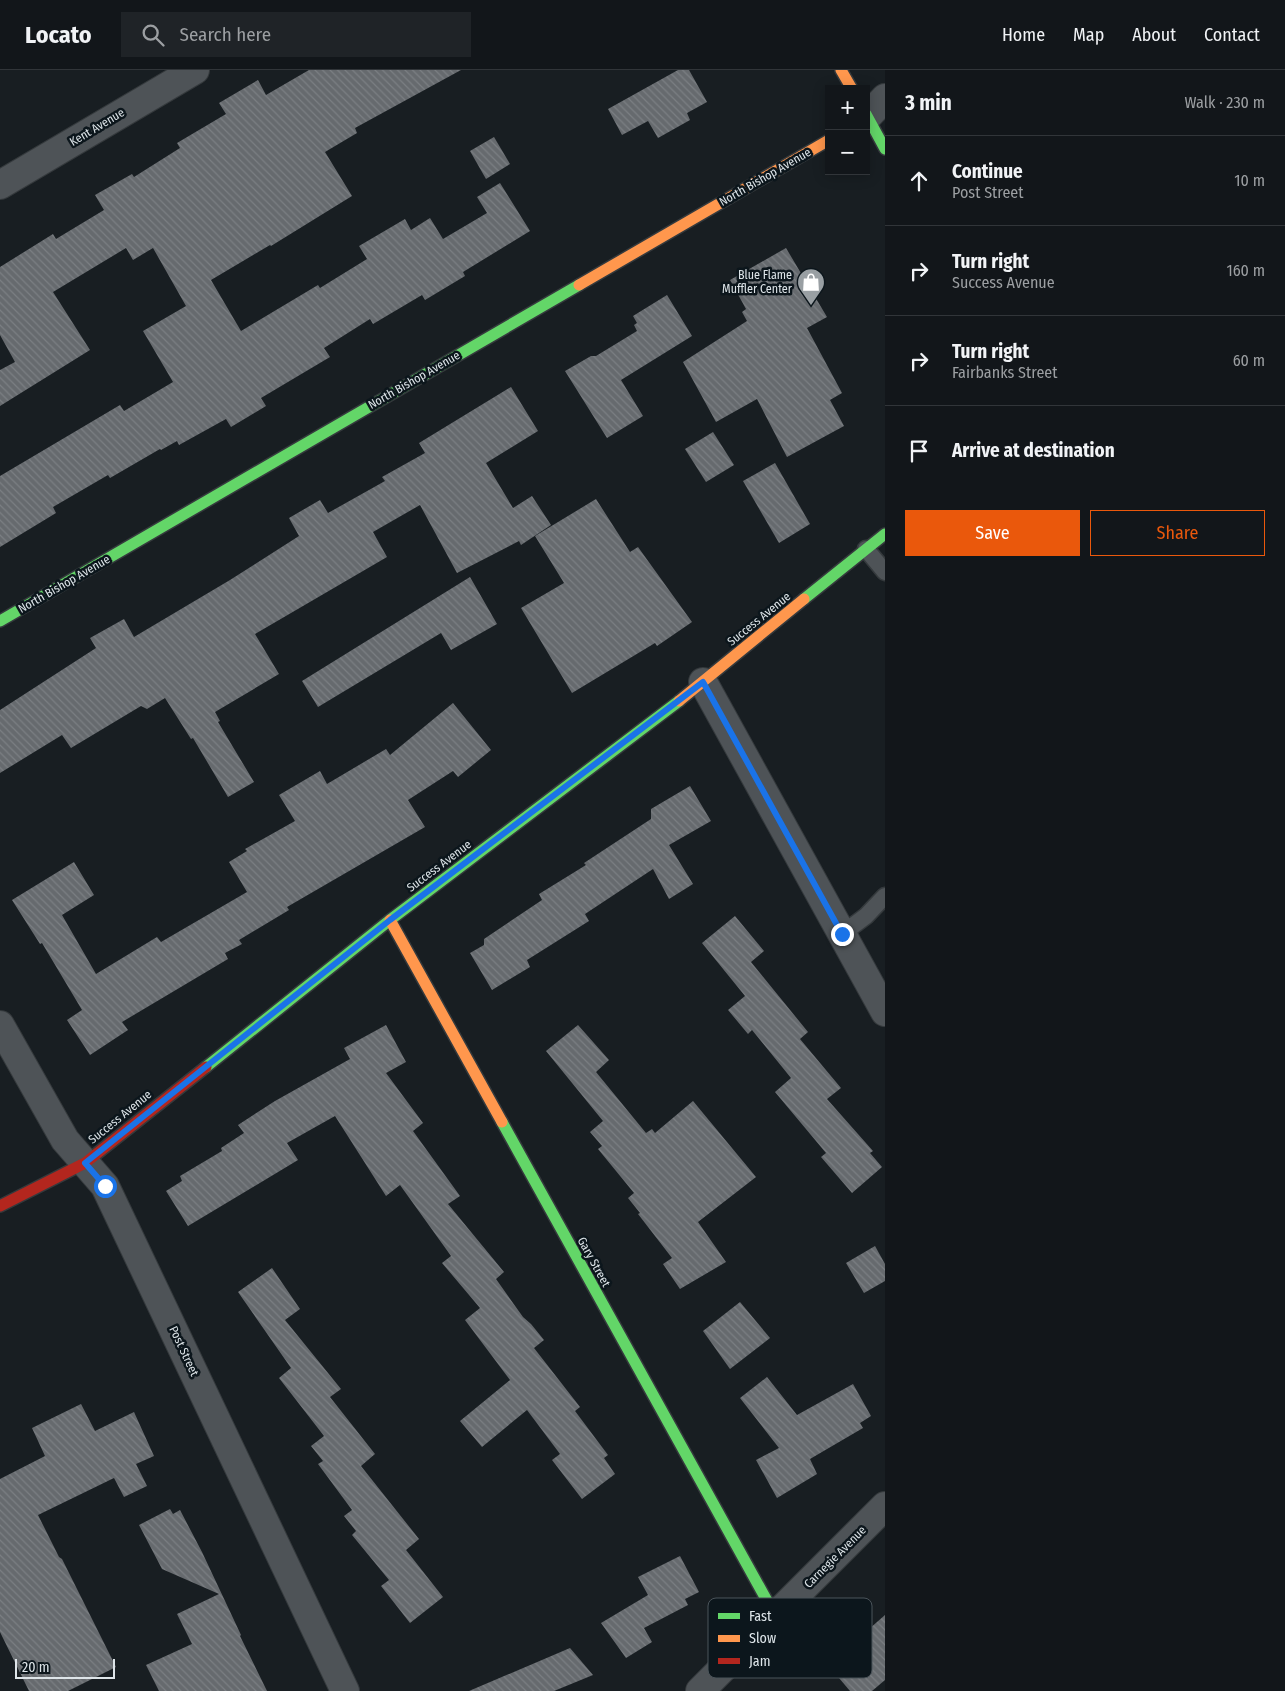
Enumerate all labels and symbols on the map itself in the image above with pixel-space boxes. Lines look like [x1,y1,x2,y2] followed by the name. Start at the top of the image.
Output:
[67,105,127,149] street label: Kent Avenue
[717,145,813,209] street label: North Bishop Avenue
[796,267,826,306] shop icon: Blue Flame Muffler Center
[722,268,793,296] place label: Blue Flame Muffler Center
[366,348,462,412] street label: North Bishop Avenue
[16,552,112,616] street label: North Bishop Avenue
[725,589,793,649] street label: Success Avenue
[404,837,474,895] street label: Success Avenue
[831,923,854,946] route end
[86,1087,154,1147] street label: Success Avenue
[94,1175,117,1198] route start
[575,1235,613,1289] street label: Gary Street
[166,1324,202,1378] street label: Post Street
[801,1523,869,1591] street label: Carnegie Avenue
[708,1598,872,1678] legend
[749,1608,772,1625] text: Fast
[749,1630,776,1647] text: Slow
[749,1653,770,1670] text: Jam
[15,1656,115,1679] scale bar

